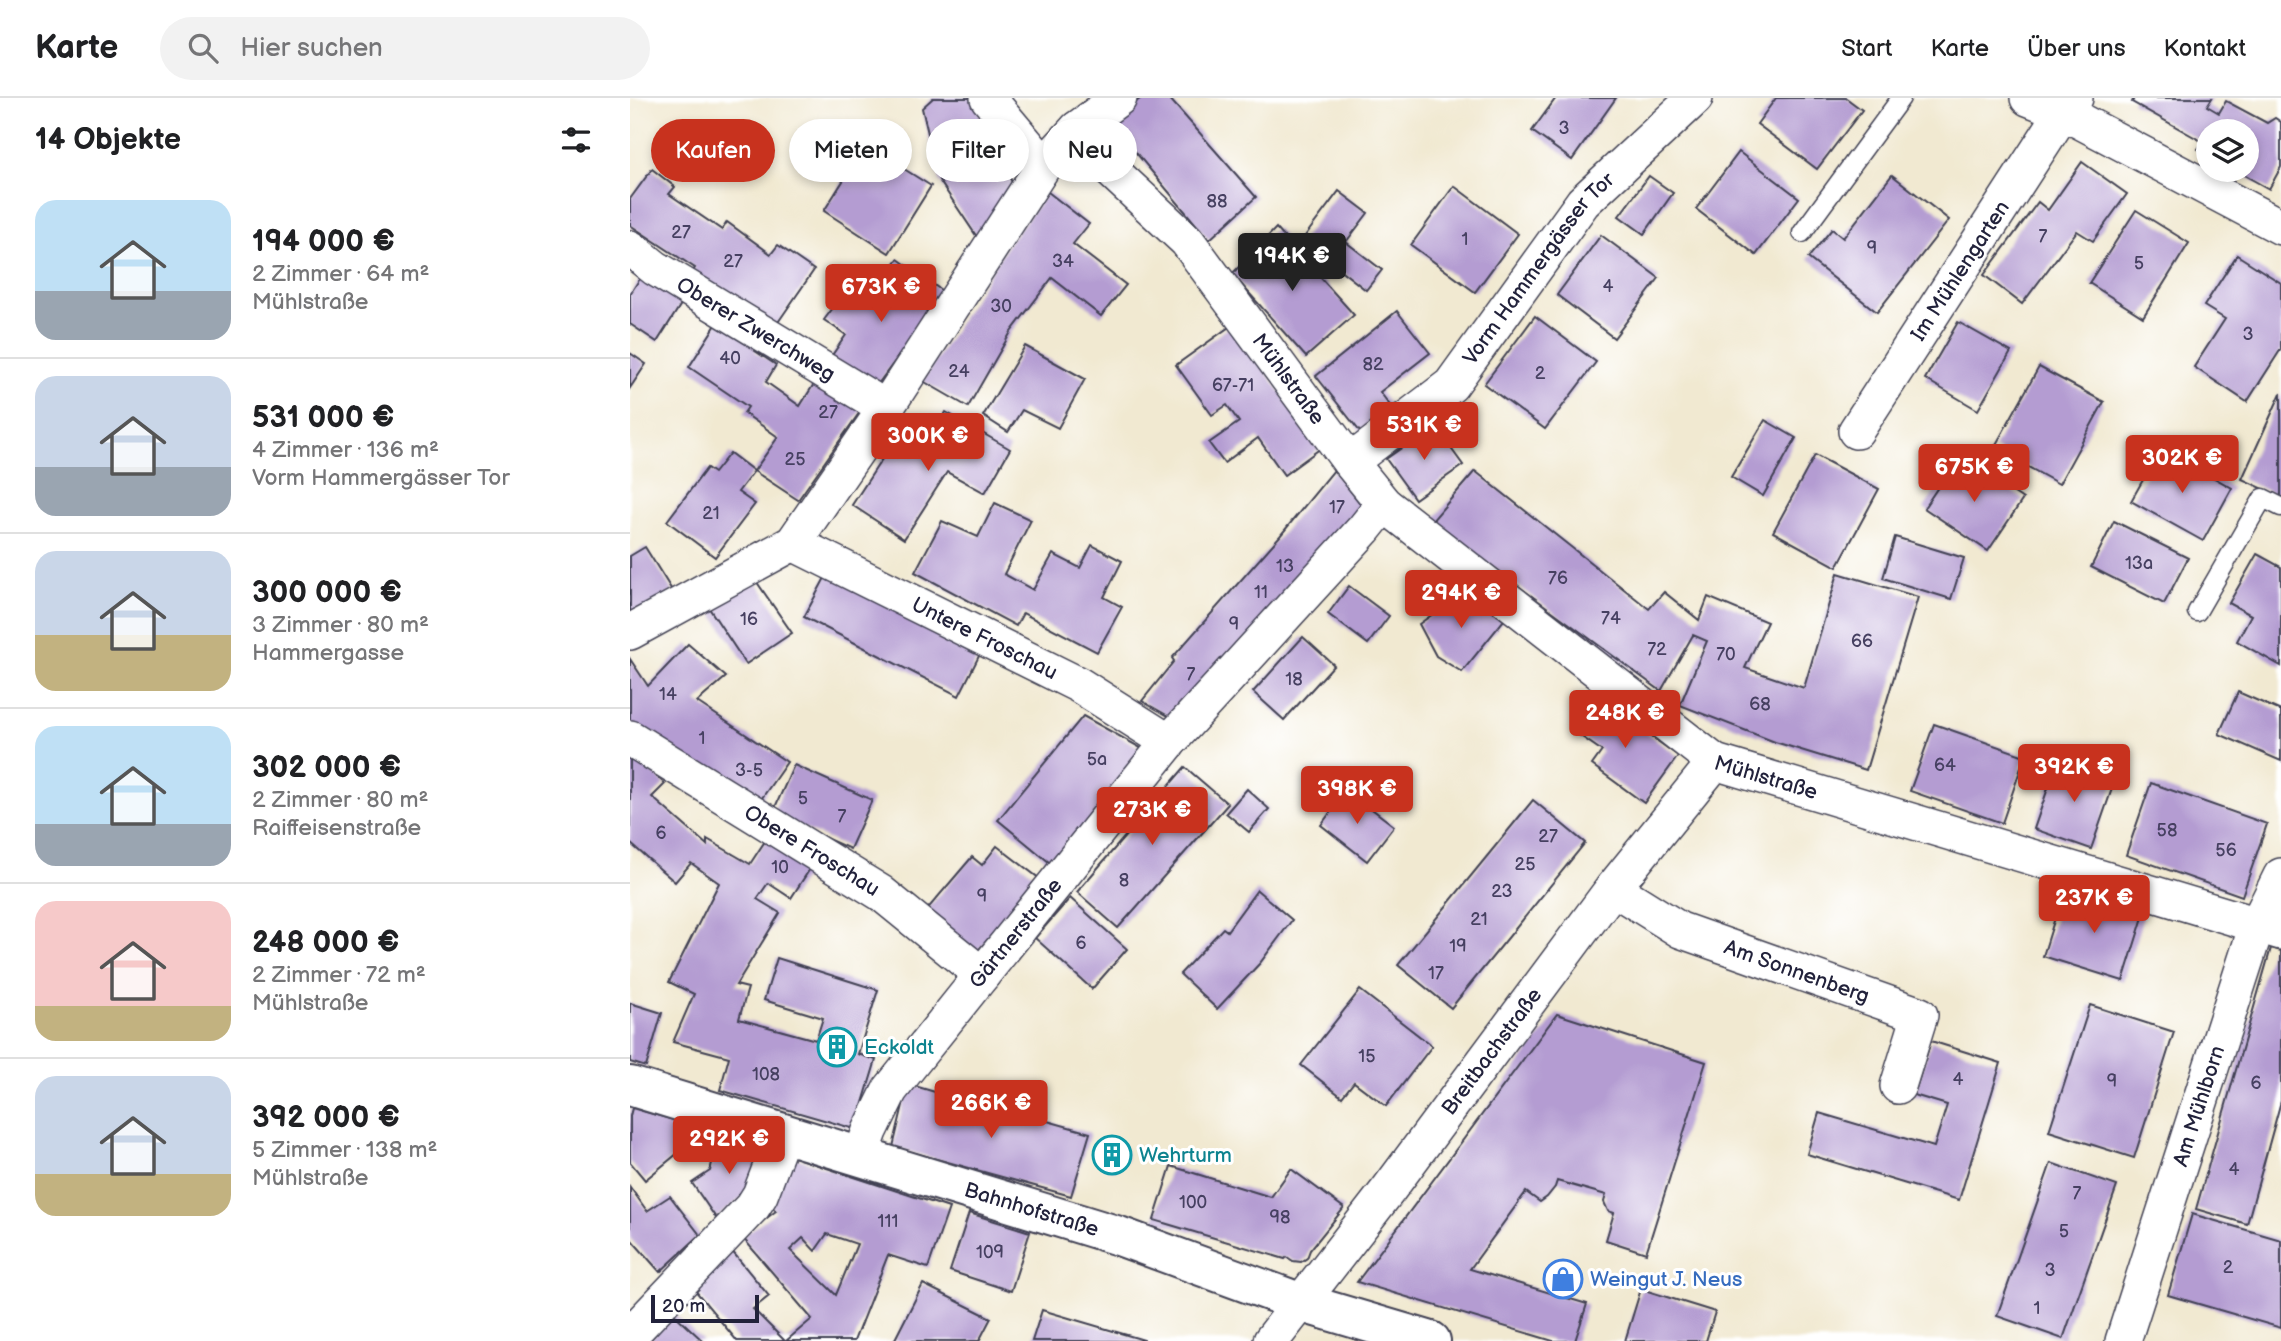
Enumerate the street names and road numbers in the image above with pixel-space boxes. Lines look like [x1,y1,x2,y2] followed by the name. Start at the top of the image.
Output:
[1457,167,1620,369] street label: Vorm Hammergässer Tor
[1905,196,2015,346] street label: Im Mühlengarten
[672,272,840,387] street label: Oberer Zwerchweg
[1247,329,1330,429] street label: Mühlstraße
[908,592,1062,685] street label: Untere Froschau
[1711,750,1820,805] street label: Mühlstraße
[740,799,884,902] street label: Obere Froschau
[964,873,1067,993] street label: Gärtnerstraße
[1721,934,1873,1009] street label: Am Sonnenberg
[1436,983,1547,1120] street label: Breitbachstraße
[2168,1042,2230,1169] street label: Am Mühlborn
[961,1177,1102,1242] street label: Bahnhofstraße

